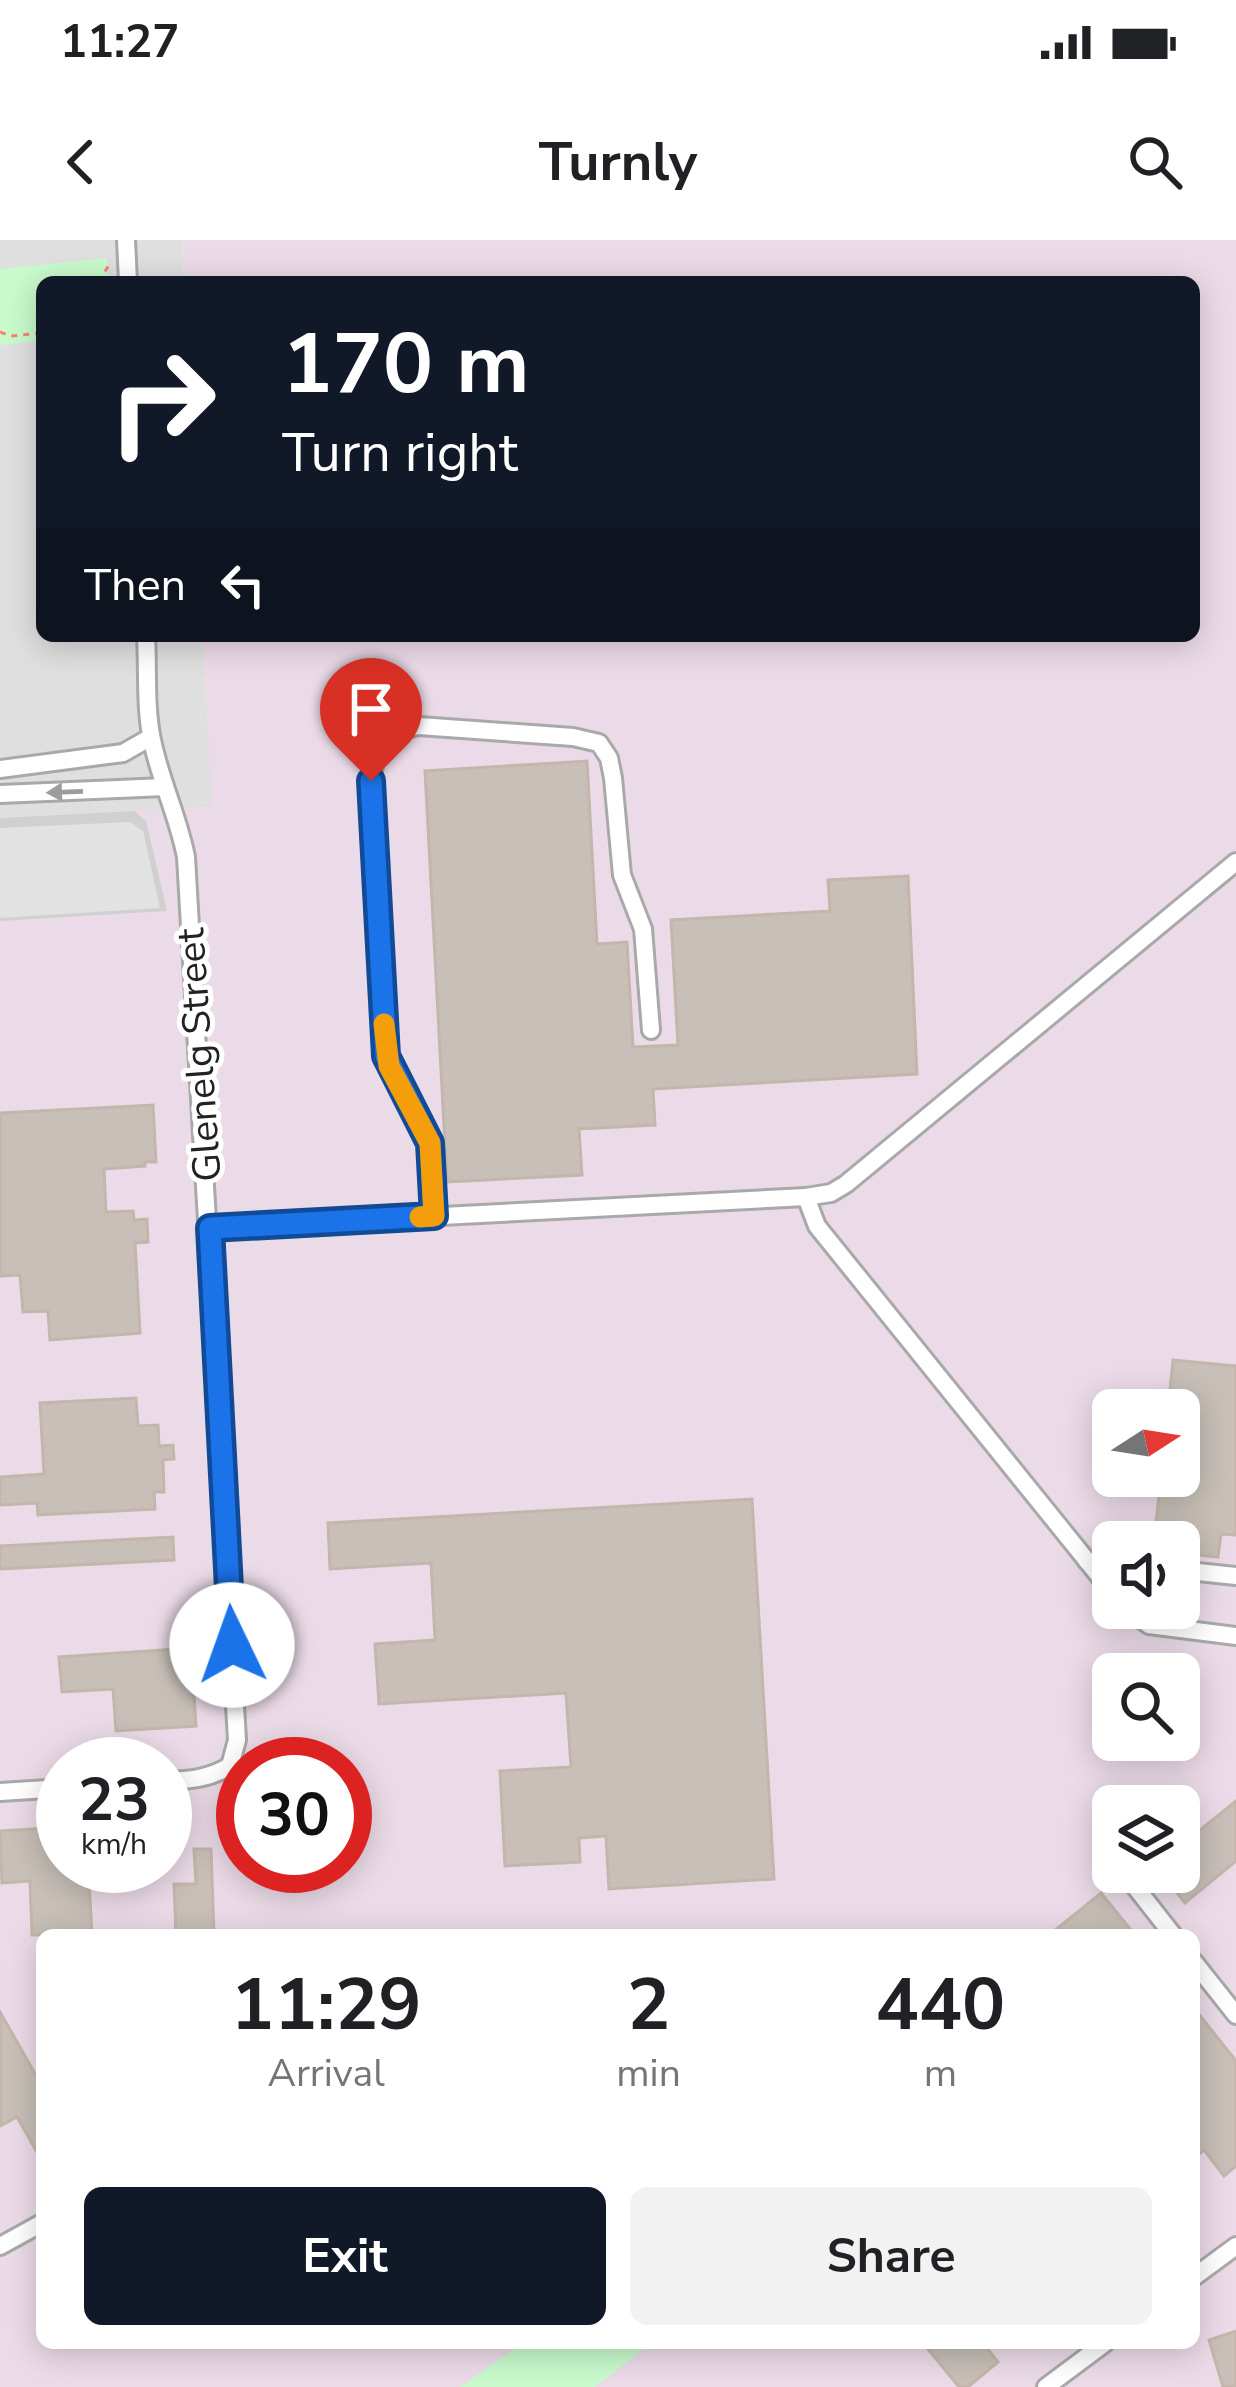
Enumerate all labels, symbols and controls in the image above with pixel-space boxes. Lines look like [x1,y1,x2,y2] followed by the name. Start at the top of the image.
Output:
[60,12,179,73] text: 11:27
[539,125,697,199] text: Turnly
[48,129,114,195] icon: back
[1122,129,1188,195] icon: search
[282,307,530,422] text: 170 m
[84,324,240,480] icon: right
[282,416,518,490] text: Turn right
[210,552,276,618] icon: left
[84,555,186,616] text: Then
[320,658,422,781] pin
[338,676,404,742] icon: arrive
[45,782,83,801] one-way arrow
[164,926,235,1183] street label: Glenelg Street
[1092,1389,1200,1497] north arrow
[1092,1389,1200,1893] map controls
[1092,1521,1200,1629] button: sound
[169,1582,295,1708] position arrow
[1092,1653,1200,1761] button: search
[216,1737,372,1893] speed limit sign: 30
[78,1759,150,1841] text: 23
[1092,1785,1200,1893] button: layers
[81,1824,147,1865] text: km/h
[231,1956,421,2054] text: 11:29
[627,1956,670,2054] text: 2
[876,1956,1005,2054] text: 440
[267,2047,385,2100] text: Arrival
[616,2047,681,2100] text: min
[924,2047,957,2100] text: m
[84,2187,606,2325] button: Exit
[630,2187,1152,2325] button: Share

